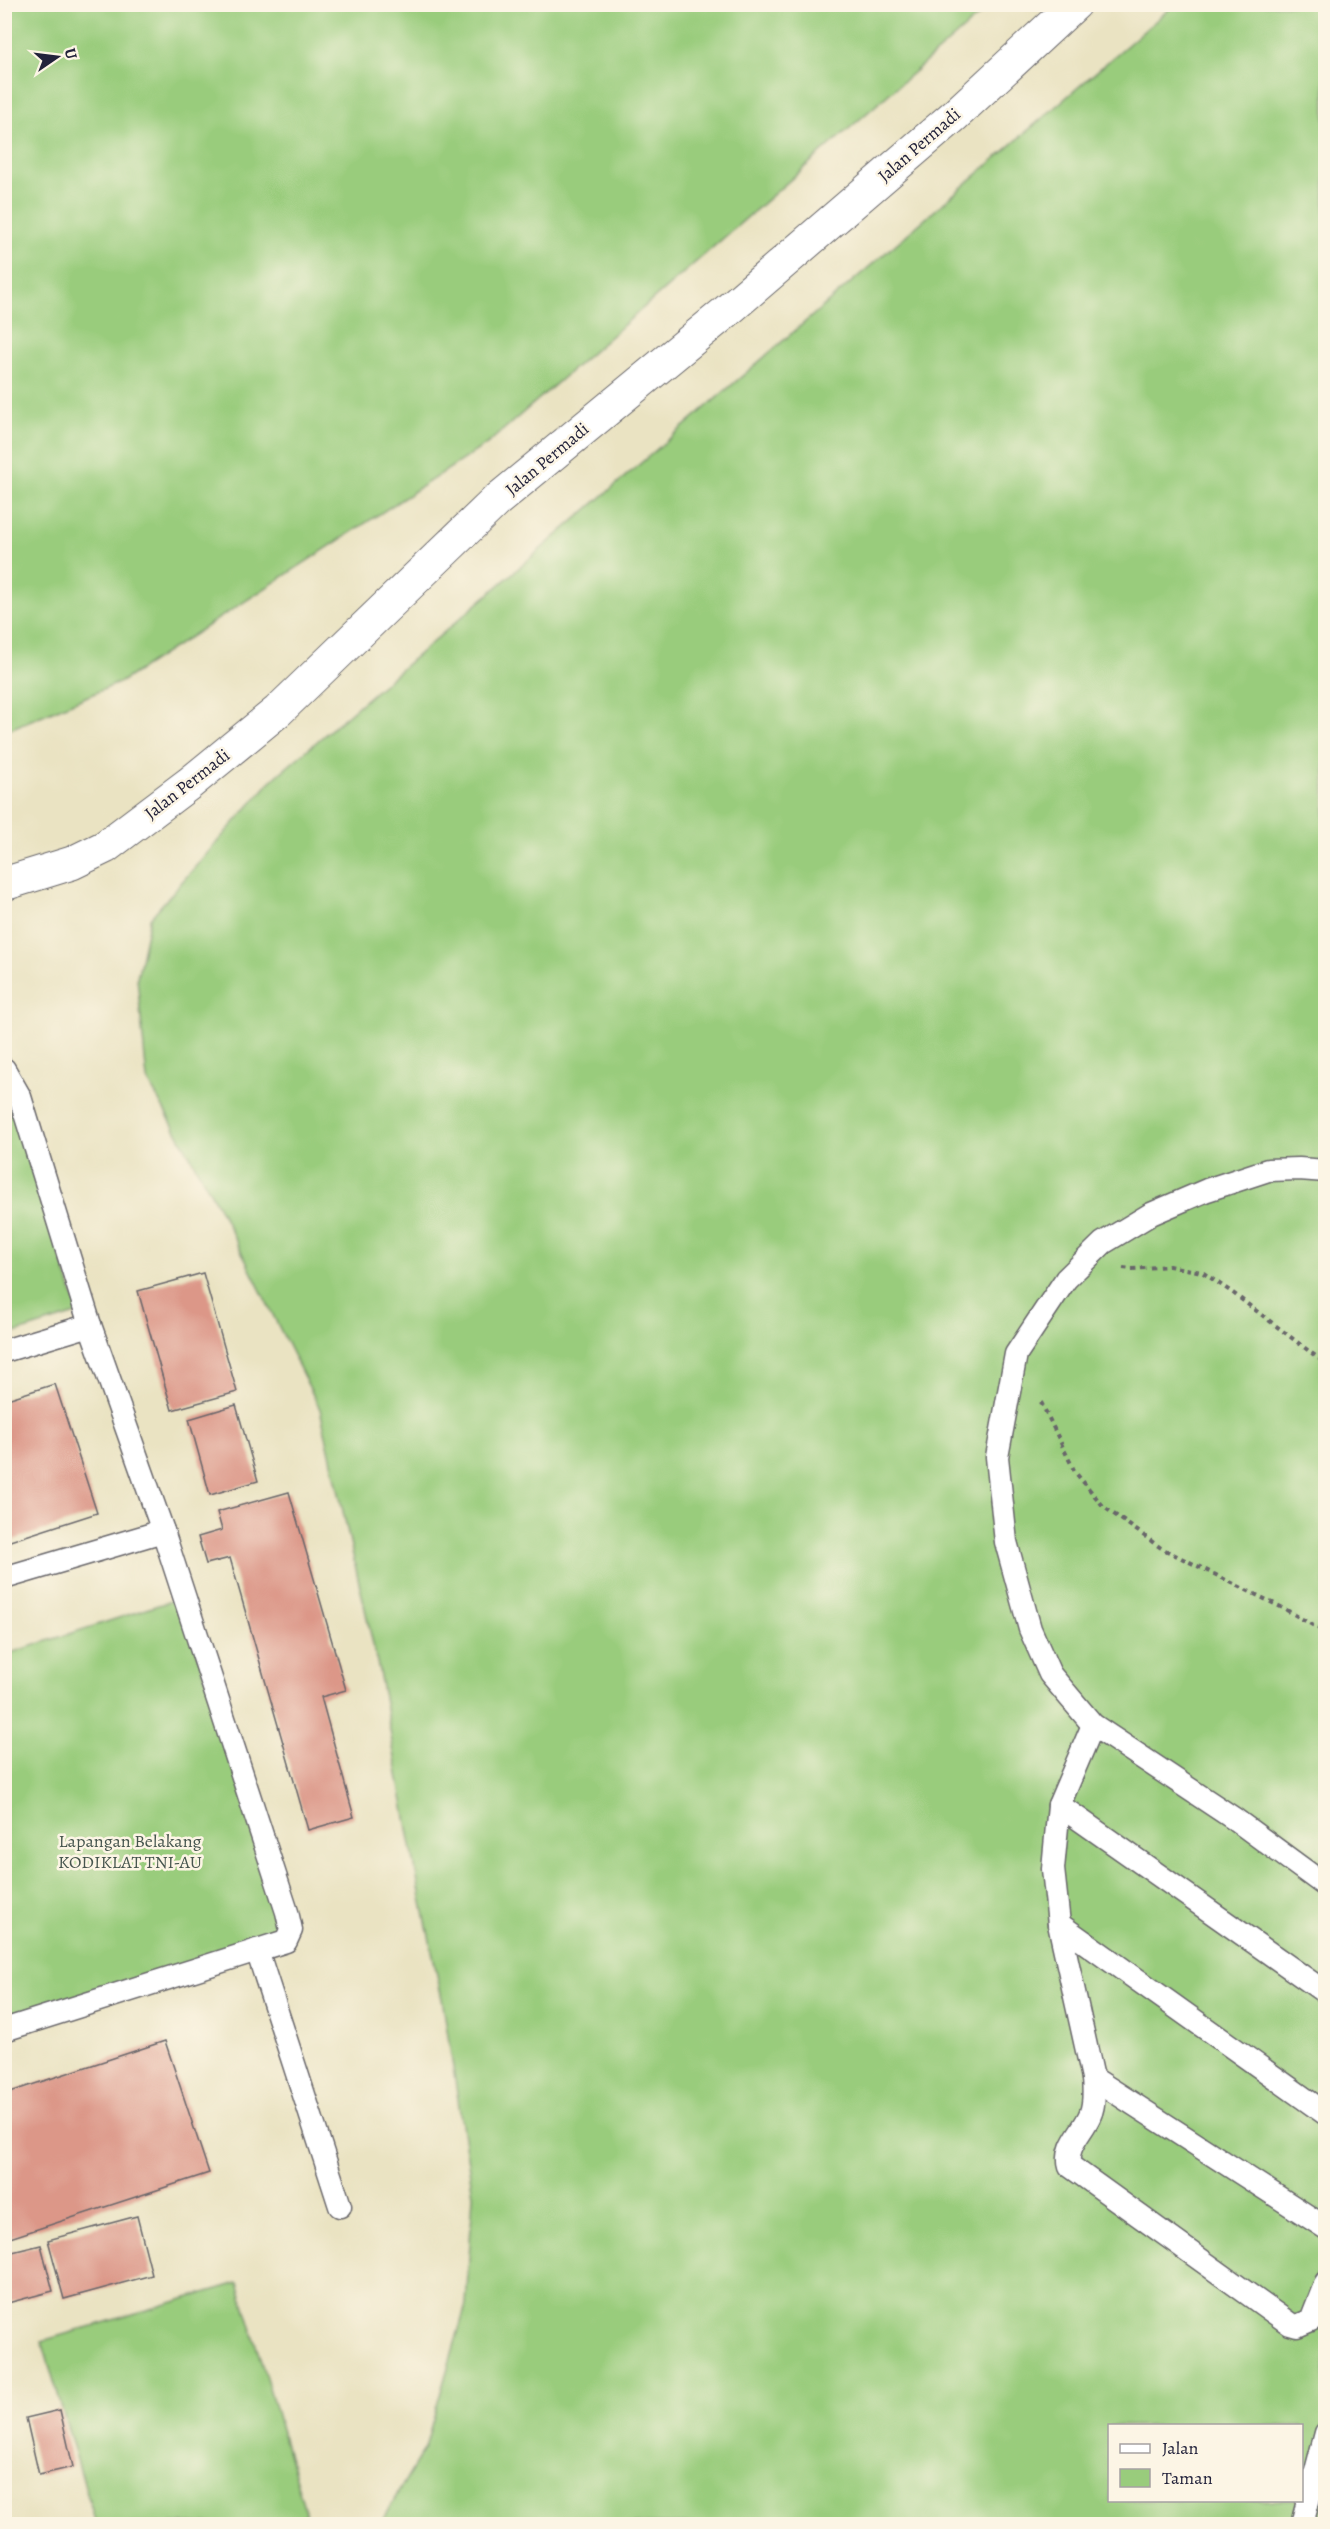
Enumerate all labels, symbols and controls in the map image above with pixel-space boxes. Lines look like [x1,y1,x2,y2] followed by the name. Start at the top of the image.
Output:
[27,27,87,87] north arrow
[59,46,83,62] text: U
[873,102,965,188] street label: Jalan Permadi
[500,417,594,501] street label: Jalan Permadi
[139,743,235,825] street label: Jalan Permadi
[58,1829,202,1874] park label: Lapangan Belakang KODIKLAT TNI-AU
[1108,2424,1303,2502] legend
[1162,2436,1199,2460] text: Jalan
[1162,2466,1213,2490] text: Taman

